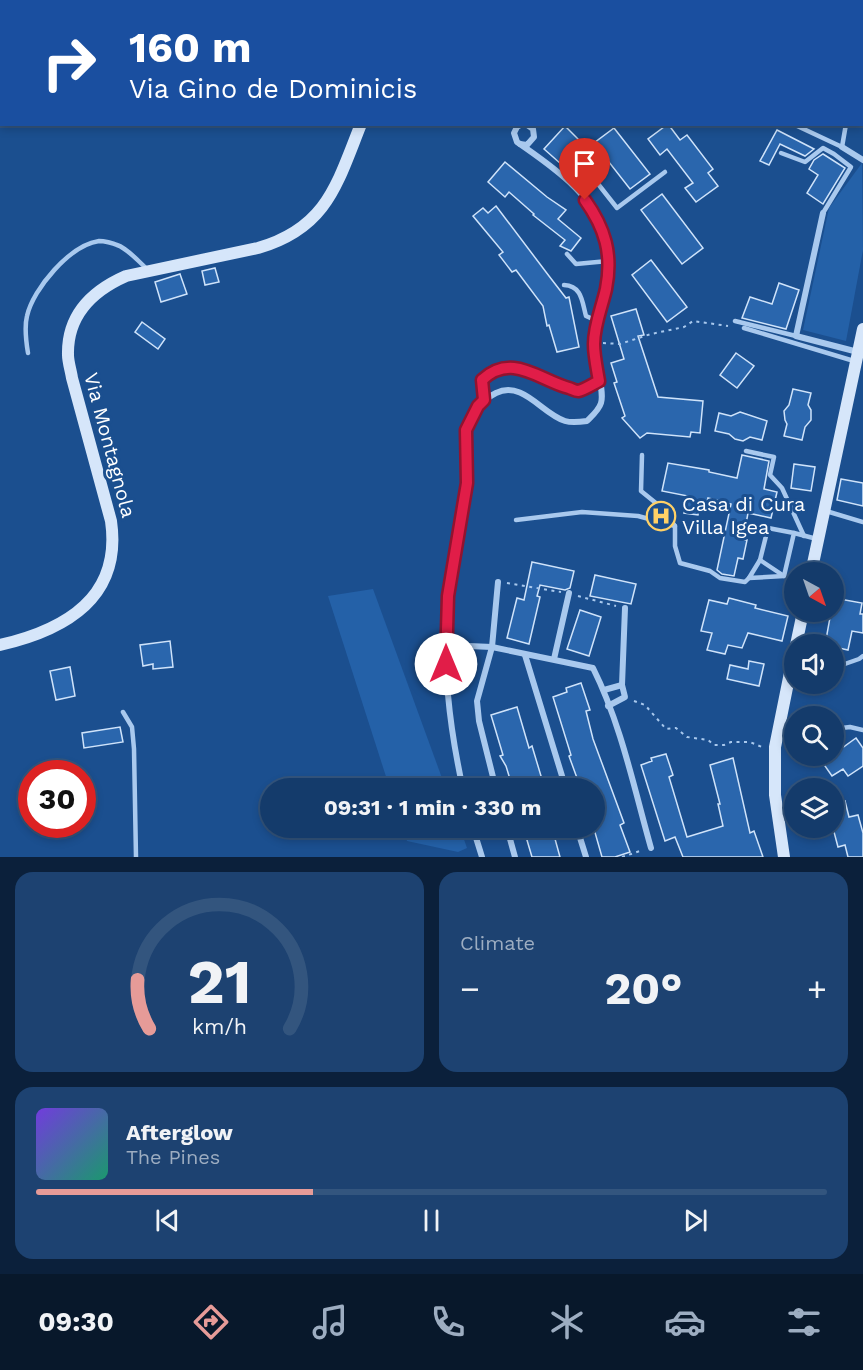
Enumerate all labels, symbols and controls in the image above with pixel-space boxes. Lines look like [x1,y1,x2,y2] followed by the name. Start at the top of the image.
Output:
[129,23,252,72] text: 160 m
[30,24,108,102] icon: right
[129,73,417,105] text: Via Gino de Dominicis
[559,138,610,200] pin
[568,147,601,180] icon: arrive
[79,370,141,520] street label: Via Montagnola
[682,492,805,539] place label: Casa di Cura Villa Igea
[645,500,677,532] hospital icon: Casa di Cura Villa Igea
[784,562,844,622] north arrow
[784,562,844,838] map controls
[414,632,478,696] position arrow
[784,634,844,694] button: sound
[784,706,844,766] button: search
[18,760,96,838] speed limit sign: 30
[784,778,844,838] button: layers
[324,795,541,820] text: 09:31 · 1 min · 330 m
[460,931,535,955] text: Climate
[187,945,252,1018] text: 21
[604,962,683,1015] text: 20°
[460,969,480,1008] text: −
[807,969,827,1008] text: +
[192,1014,247,1039] text: km/h
[126,1120,233,1145] text: Afterglow
[126,1145,220,1169] text: The Pines
[151,1204,184,1237] icon: previous
[415,1204,448,1237] icon: pause
[679,1204,712,1237] icon: next
[190,1301,232,1343] icon: directions
[309,1301,351,1343] icon: music
[427,1301,469,1343] icon: phone
[546,1301,588,1343] icon: climate
[664,1301,706,1343] icon: car
[783,1301,825,1343] icon: filters
[38,1306,114,1338] text: 09:30

